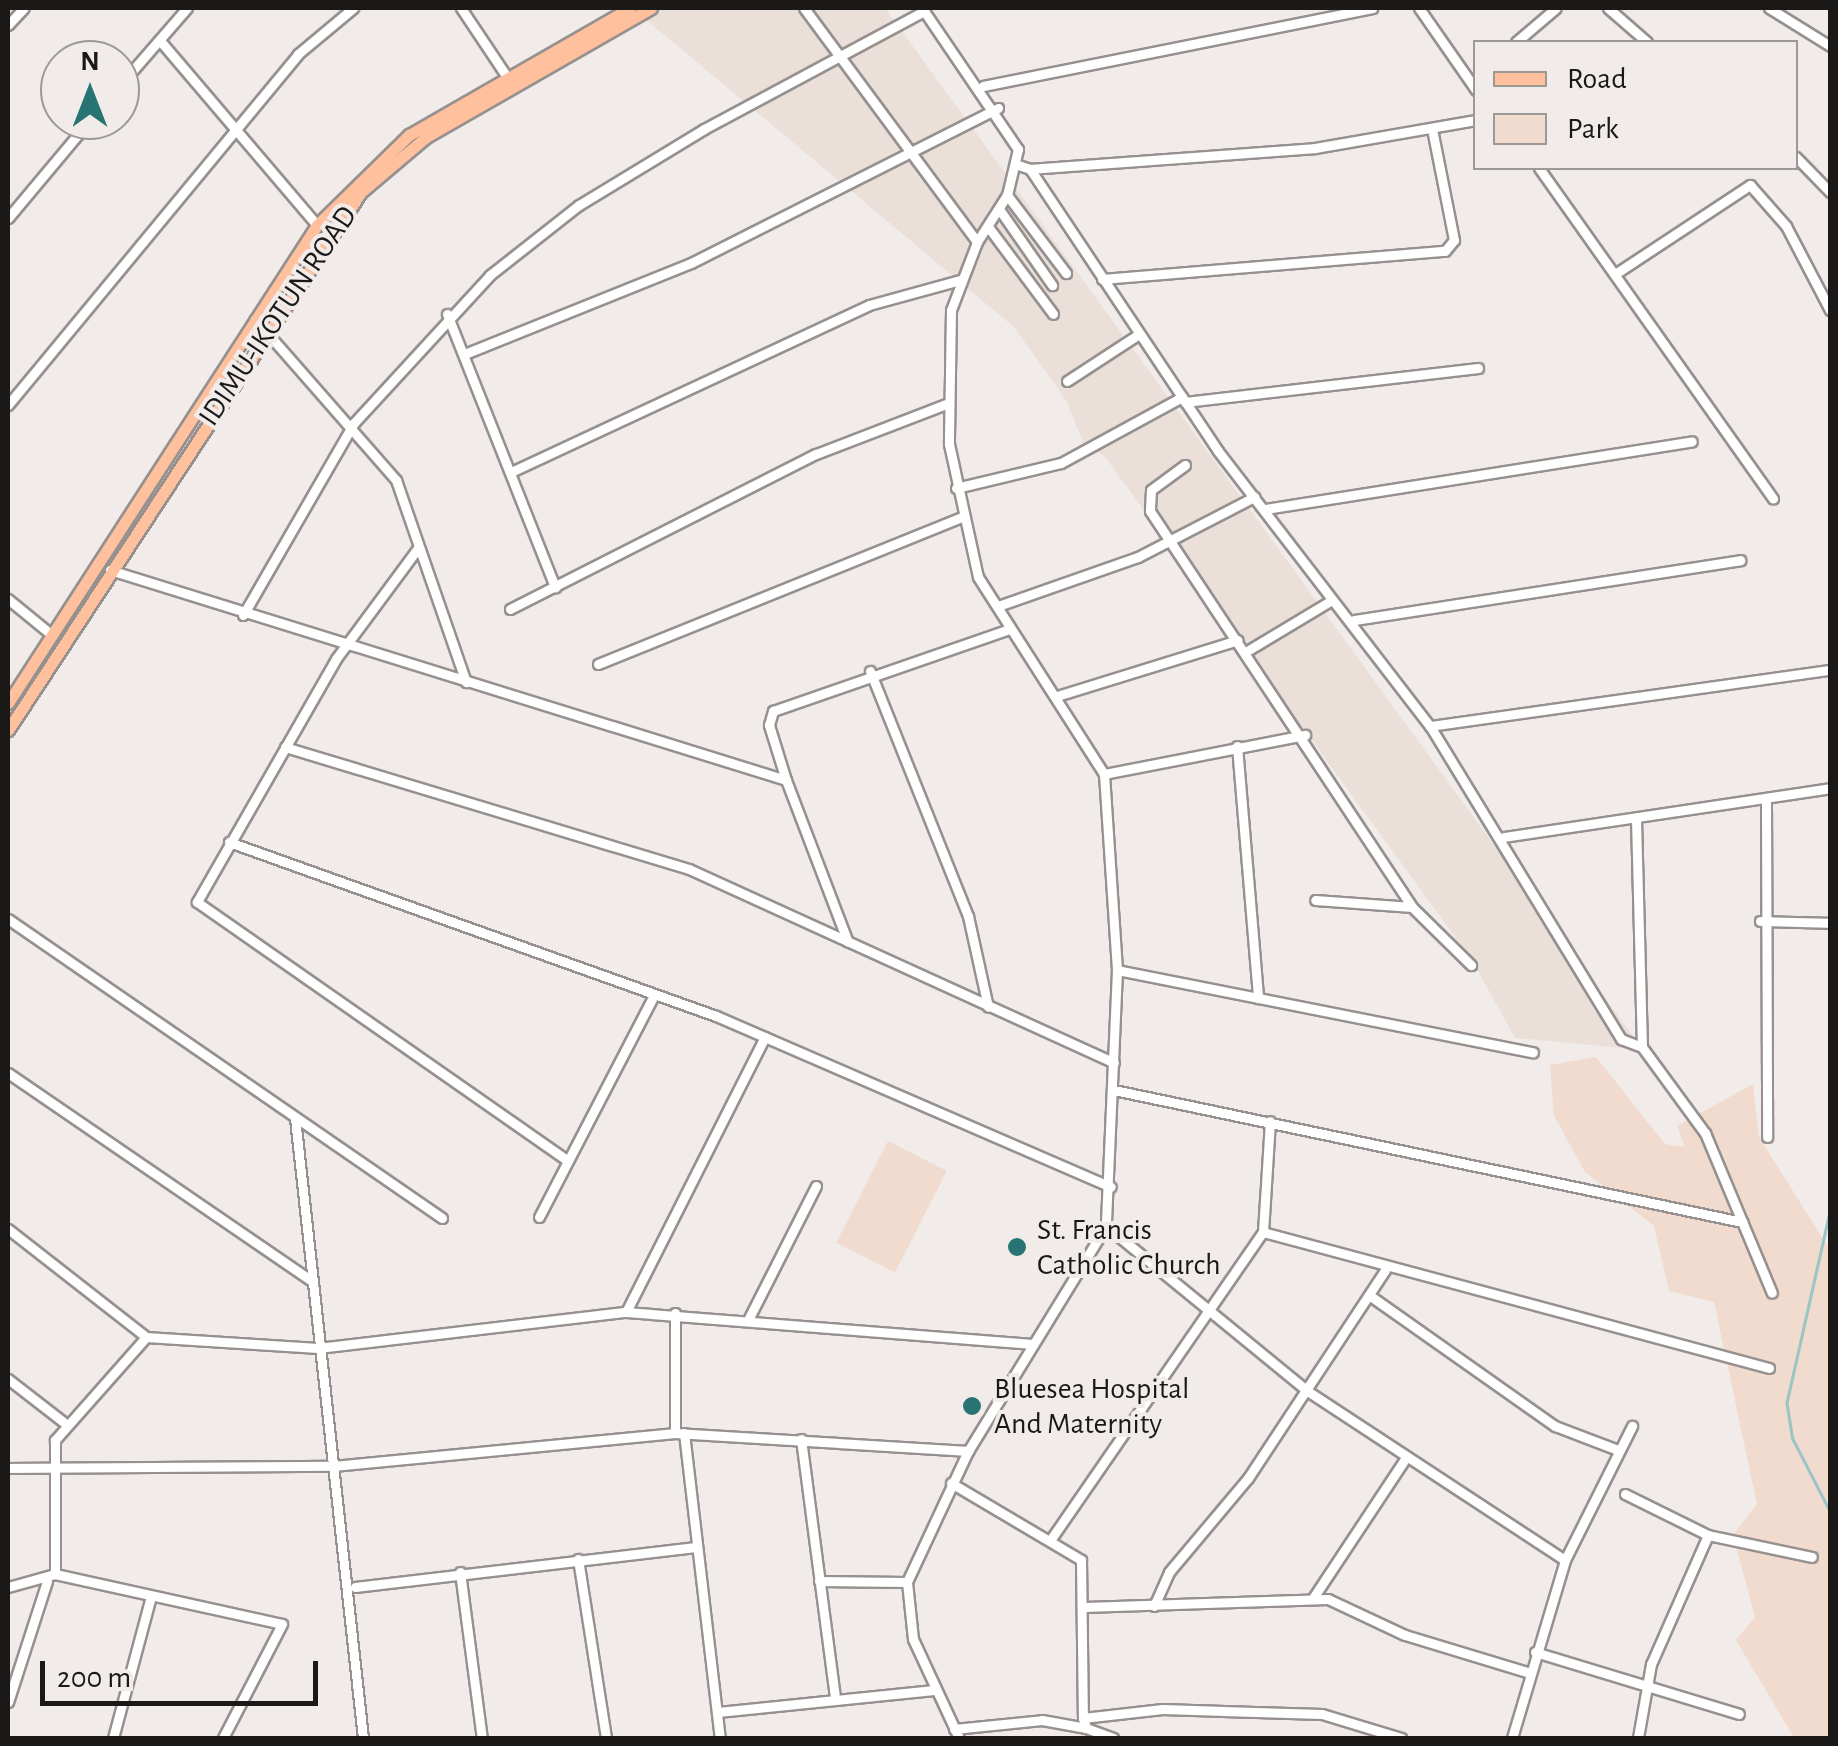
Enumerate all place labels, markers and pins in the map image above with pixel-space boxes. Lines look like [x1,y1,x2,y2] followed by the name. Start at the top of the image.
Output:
[1037,1212,1221,1282] place label: St. Francis Catholic Church
[1006,1236,1028,1258] marker: St. Francis Catholic Church
[994,1371,1189,1442] place label: Bluesea Hospital And Maternity
[959,1393,985,1419] marker: Bluesea Hospital And Maternity

